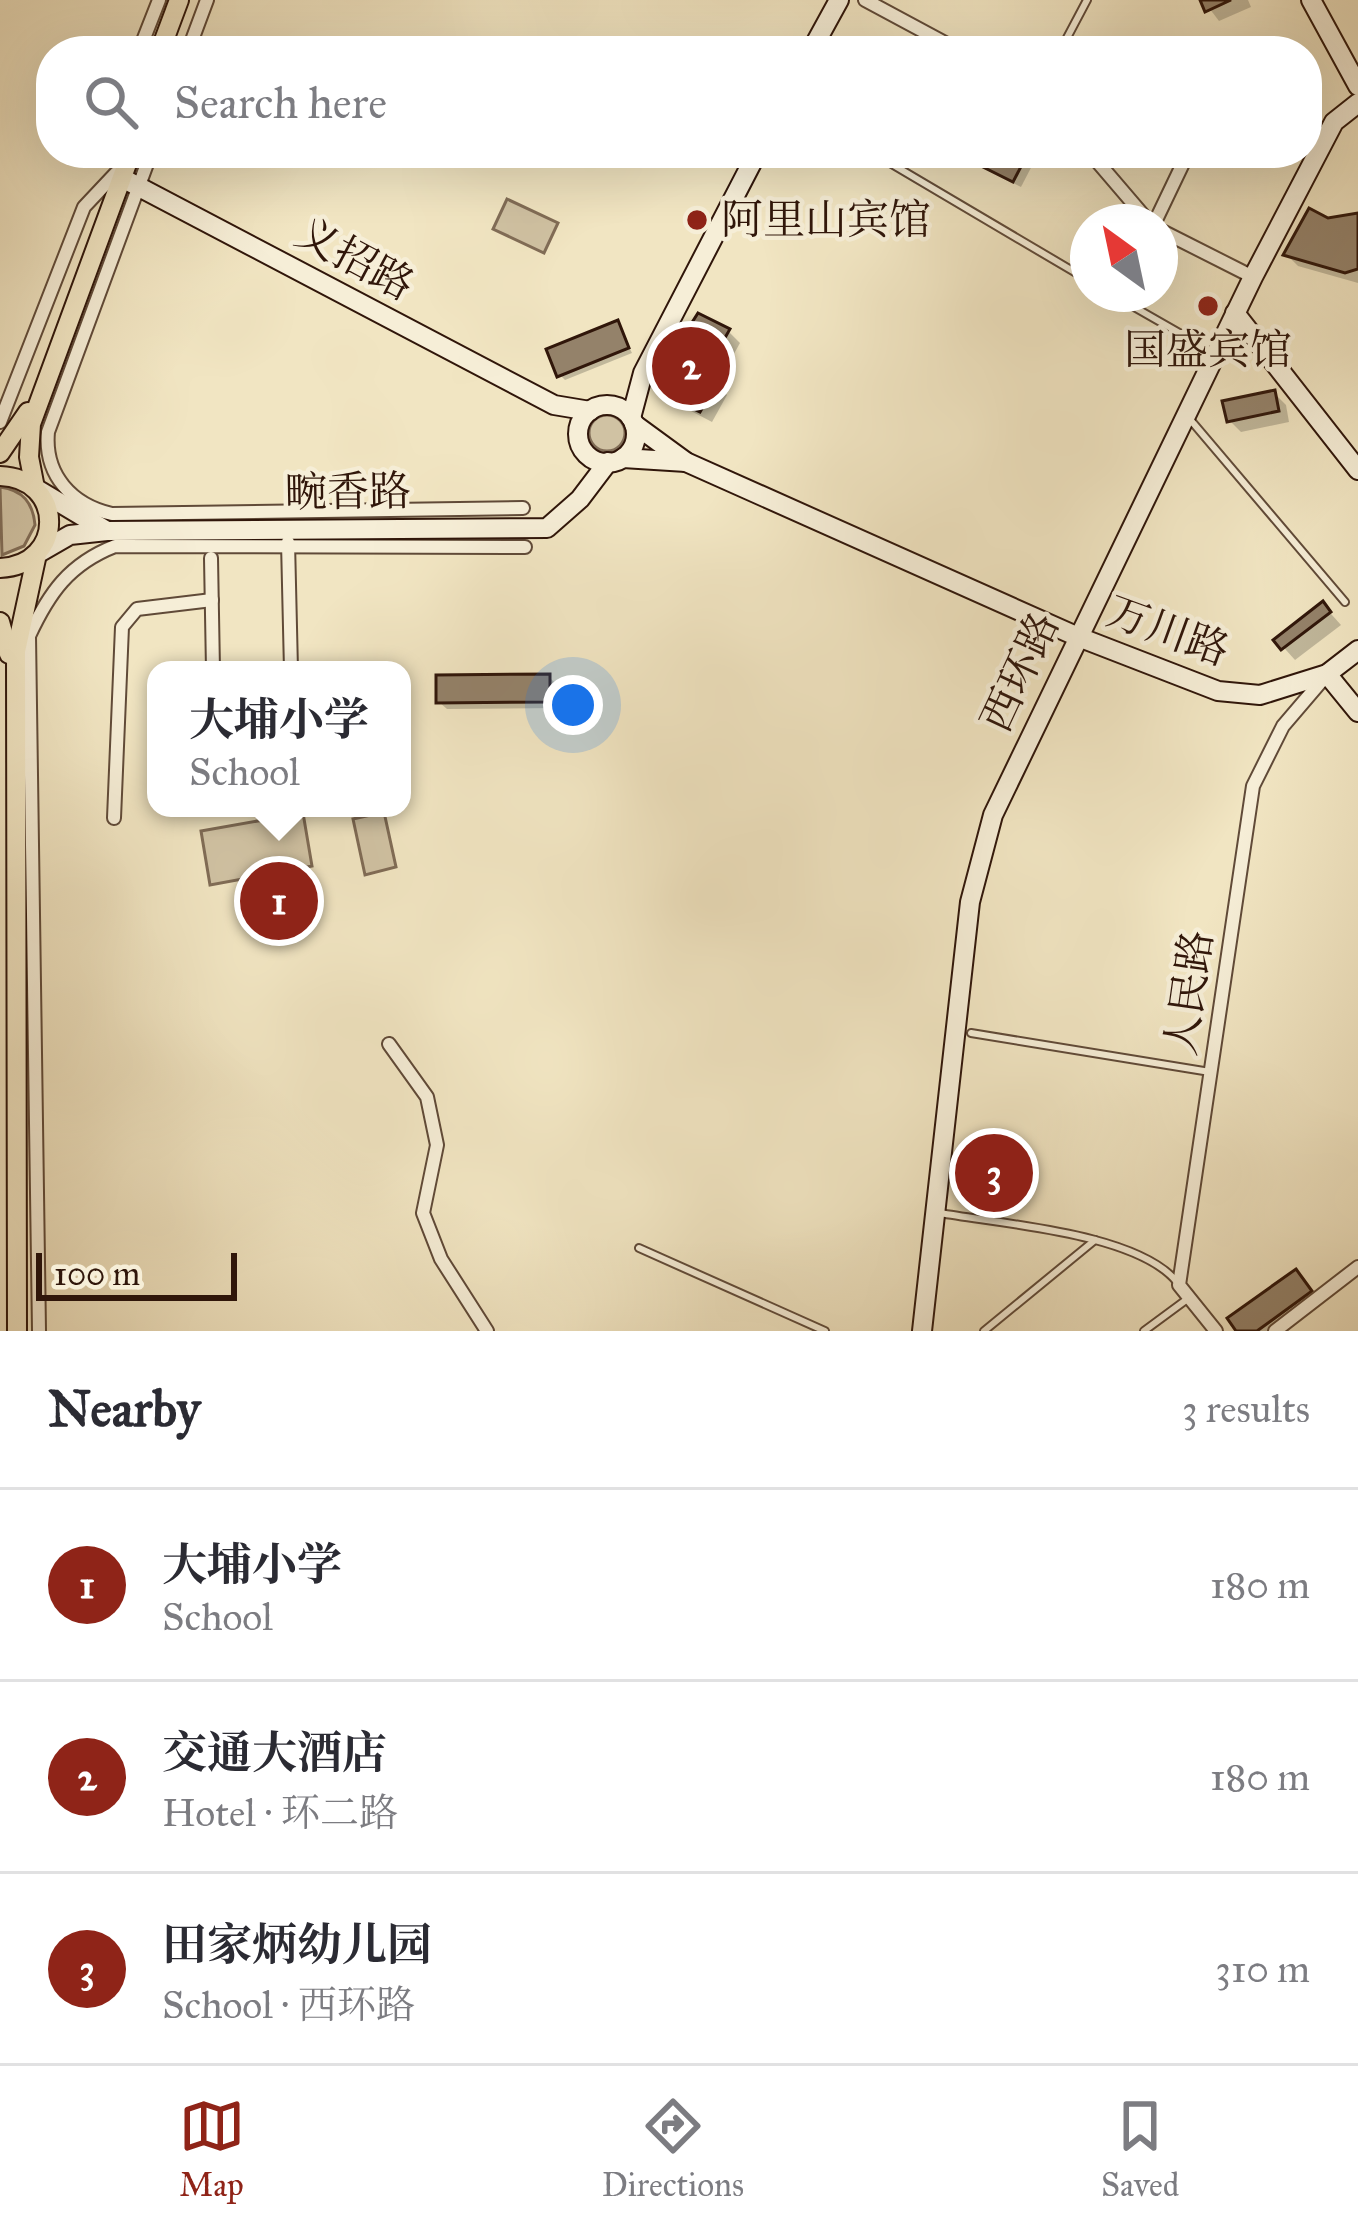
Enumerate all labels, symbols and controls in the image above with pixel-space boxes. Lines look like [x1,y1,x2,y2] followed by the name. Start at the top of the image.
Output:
[36,36,1322,168] search box
[78,69,144,135] icon: search
[174,75,387,130] text: Search here
[721,194,931,246] place label: 阿里山宾馆
[1070,204,1178,312] north arrow
[287,206,423,312] street label: 义招路
[684,207,710,233] marker: 阿里山宾馆
[1195,293,1221,319] marker: 国盛宾馆
[652,321,730,411] pin: 2
[1124,324,1292,376] place label: 国盛宾馆
[285,465,411,519] street label: 畹香路
[1100,585,1236,677] street label: 万川路
[970,604,1070,740] street label: 西环路
[147,661,411,817] popup
[543,675,603,735] your location
[189,692,369,747] text: 大埔小学
[189,748,300,796] text: School
[240,856,318,946] pin: 1
[1154,927,1224,1059] street label: 人民路
[955,1128,1033,1218] pin: 3
[36,1247,237,1300] scale bar
[54,1254,140,1294] text: 100 m
[48,1378,200,1440] text: Nearby
[1182,1385,1310,1433] text: 3 results
[162,1537,342,1592] text: 大埔小学
[79,1561,95,1609] text: 1
[1210,1561,1310,1609] text: 180 m
[162,1593,273,1641] text: School
[162,1725,387,1780] text: 交通大酒店
[77,1753,97,1801] text: 2
[1210,1753,1310,1801] text: 180 m
[162,1789,398,1837] text: Hotel · 环二路
[162,1917,432,1972] text: 田家炳幼儿园
[79,1945,95,1993] text: 3
[1215,1945,1310,1993] text: 310 m
[162,1981,415,2029] text: School · 西环路
[179,2093,245,2205] tab: Map
[602,2093,744,2205] tab: Directions
[1101,2093,1179,2205] tab: Saved

